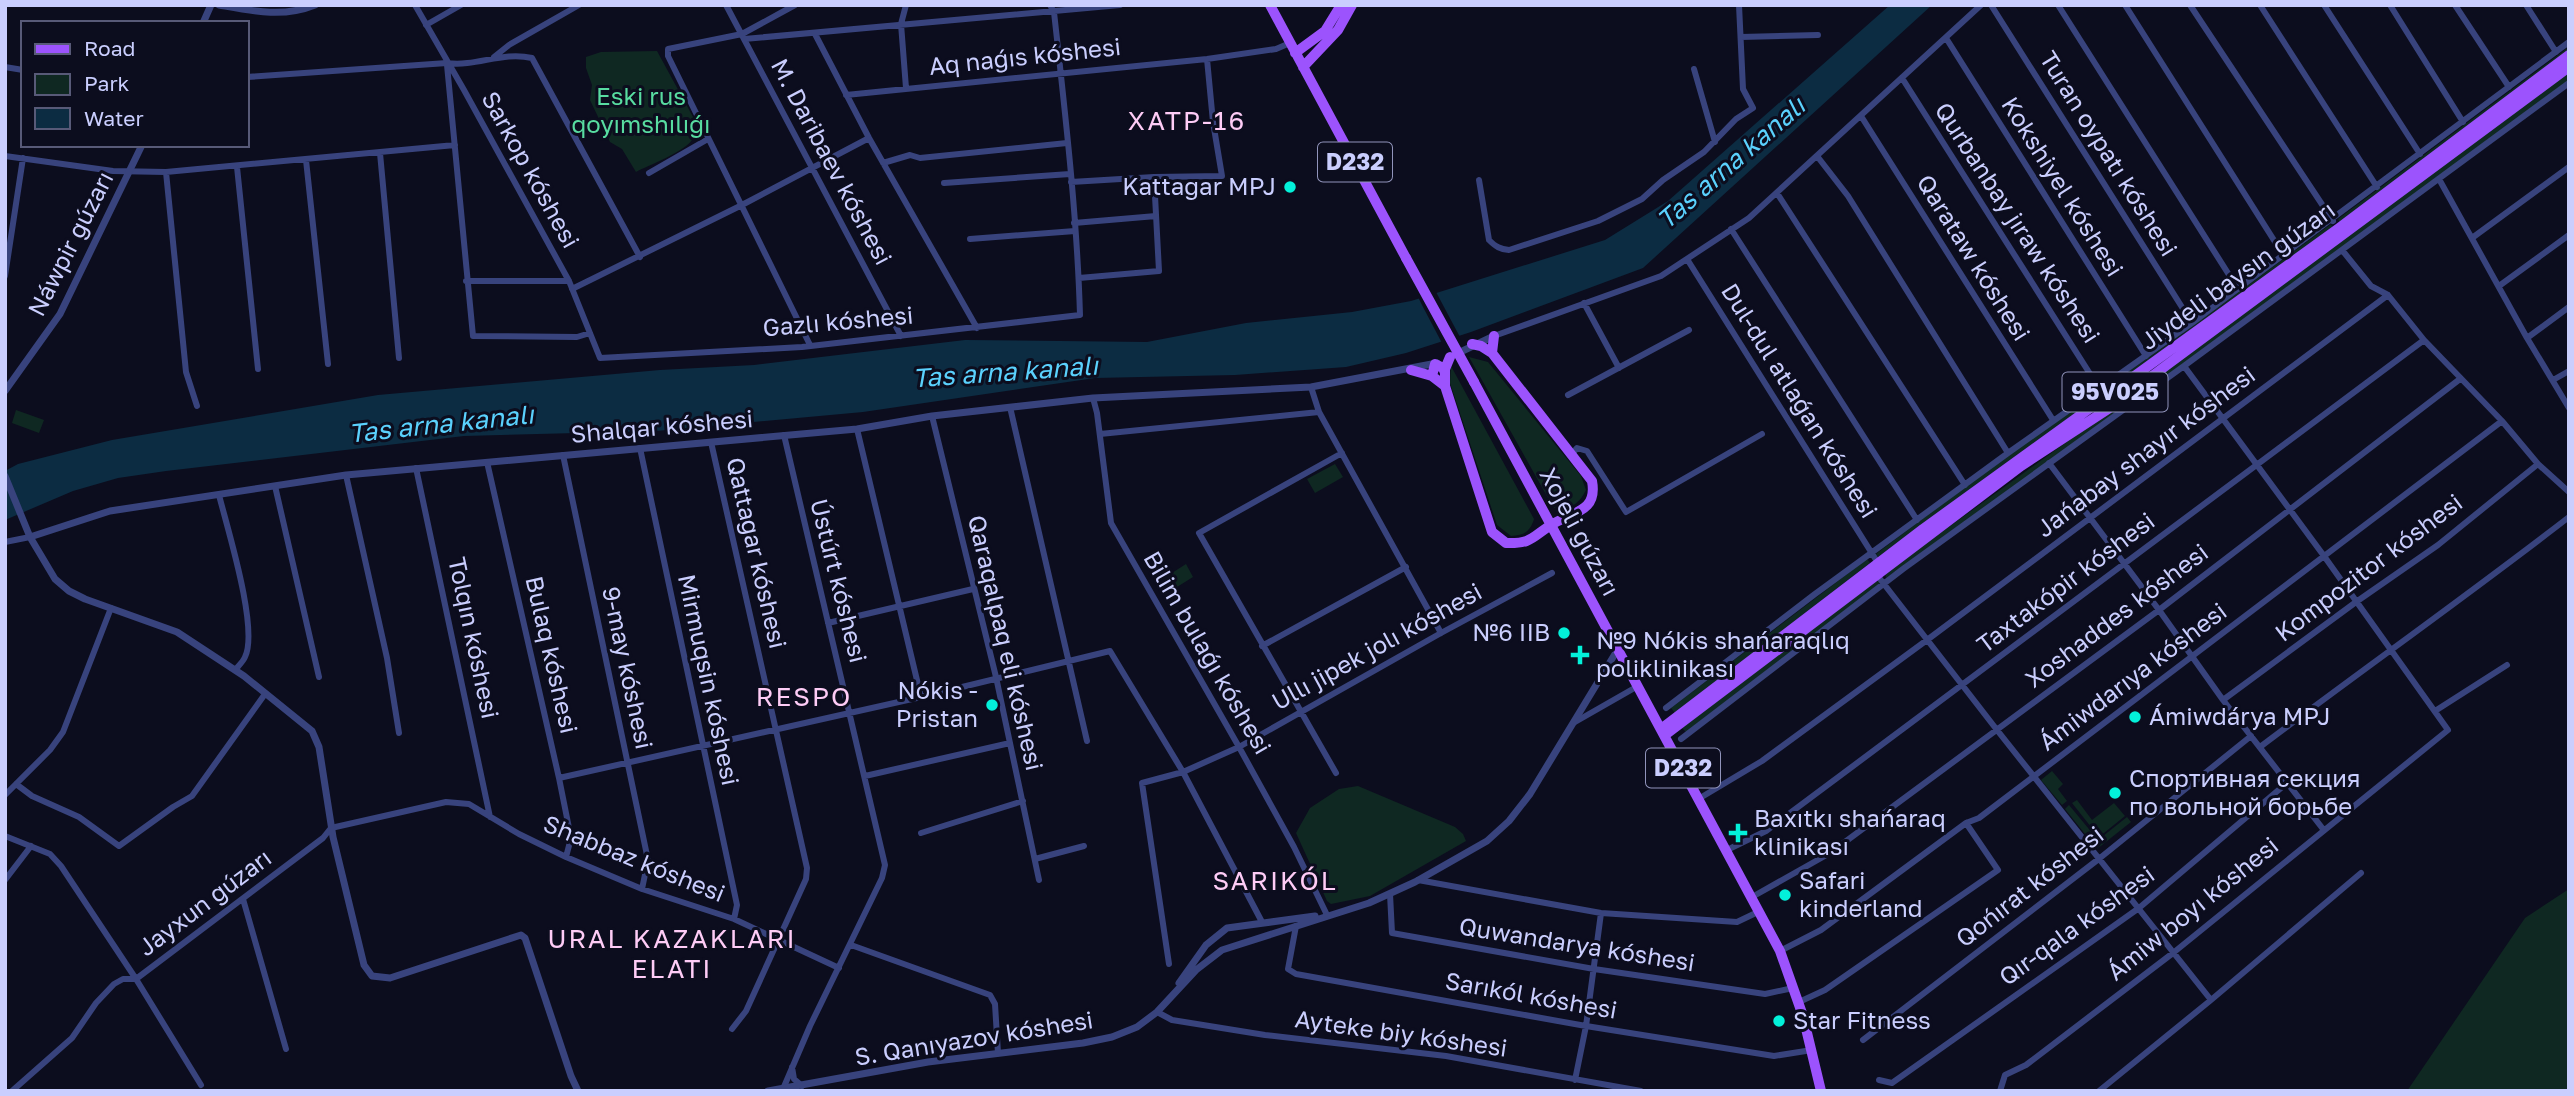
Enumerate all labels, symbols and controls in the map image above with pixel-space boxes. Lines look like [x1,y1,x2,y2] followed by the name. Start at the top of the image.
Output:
[21,21,248,147] legend
[927,31,1122,80] street label: Aq naǵıs kóshesi
[84,35,135,61] text: Road
[2034,45,2184,261] street label: Turan oypatı kóshesi
[766,53,899,269] street label: M. Daribaev kóshesi
[84,70,130,96] text: Park
[571,81,711,138] park label: Eski rus qoyımshılıǵı
[476,86,586,253] street label: Sarkop kóshesi
[1650,89,1813,235] water label: Tas arna kanalı
[1996,91,2130,281] street label: Kokshiyel kóshesi
[1930,97,2107,348] street label: Qurbanbay jıraw kóshesi
[84,105,144,131] text: Water
[1128,105,1246,136] district label: XATP-16
[1318,142,1392,182] road number: D232
[21,166,119,320] street label: Náwpir gúzarı
[1912,169,2037,346] street label: Qarataw kóshesi
[1122,171,1276,200] place label: Kattagar MPJ
[1282,179,1298,195] marker: Kattagar MPJ
[2134,194,2340,355] street label: Jiydeli baysın gúzarı
[1716,277,1884,523] street label: Dul-dul atlaǵan kóshesi
[761,299,914,342] street label: Gazlı kóshesi
[911,349,1101,393] water label: Tas arna kanalı
[2030,359,2260,543] street label: Jańabay shayır kóshesi
[2062,372,2168,412] road number: 95V025
[347,398,537,449] water label: Tas arna kanalı
[570,403,754,448] street label: Shalqar kóshesi
[721,454,794,651] street label: Qattagar kóshesi
[1534,462,1626,600] street label: Xojeli gúzarı
[2269,487,2467,647] street label: Kompozitor kóshesi
[805,496,874,666] street label: Ústúrt kóshesi
[1970,505,2160,658] street label: Taxtakópir kóshesi
[963,512,1050,773] street label: Qaraqalpaq eli kóshesi
[2019,537,2213,693] street label: Xoshaddes kóshesi
[1138,546,1278,759] street label: Bilim bulaǵı kóshesi
[443,554,506,721] street label: Tolqın kóshesi
[673,572,746,788] street label: Mirmuqsin kóshesi
[520,573,585,736] street label: Bulaq kóshesi
[1266,576,1486,715] street label: Ullı jipek jolı kóshesi
[597,584,660,752] street label: 9-may kóshesi
[2033,596,2232,756] street label: Ámiwdarıya kóshesi
[1472,617,1550,646] place label: №6 IIB
[1556,625,1572,641] marker: №6 IIB
[1596,625,1850,682] place label: №9 Nókis shańaraqlıq poliklinikası
[1570,645,1590,665] marker: №9 Nókis shańaraqlıq poliklinikası
[896,675,978,732] place label: Nókis - Pristan
[756,681,852,712] district label: RESPO
[984,697,1000,713] marker: Nókis - Pristan
[2149,701,2331,730] place label: Ámiwdárya MPJ
[2127,709,2143,725] marker: Ámiwdárya MPJ
[1646,748,1720,788] road number: D232
[2129,763,2360,820] place label: Спортивная секция по вольной борьбе
[2107,785,2123,801] marker: Спортивная секция по вольной борьбе
[1754,803,1946,860] place label: Baxıtkı shańaraq klinikası
[540,808,729,907] street label: Shabbaz kóshesi
[1949,819,2109,952] street label: Qońırat kóshesi
[1728,823,1748,843] marker: Baxıtkı shańaraq klinikası
[2101,830,2283,986] street label: Ámiw boyı kóshesi
[132,842,276,961] street label: Jayxun gúzarı
[1993,859,2159,991] street label: Qır-qala kóshesi
[1212,865,1338,896] district label: SARIKÓL
[1799,865,1923,922] place label: Safari kinderland
[1777,887,1793,903] marker: Safari kinderland
[1457,911,1697,976] street label: Quwandarya kóshesi
[547,923,797,984] district label: URAL KAZAKLARI ELATI
[1443,965,1619,1024] street label: Sarıkól kóshesi
[1293,1003,1509,1062] street label: Ayteke biy kóshesi
[853,1004,1095,1071] street label: S. Qanıyazov kóshesi
[1793,1005,1931,1034] place label: Star Fitness
[1771,1013,1787,1029] marker: Star Fitness

